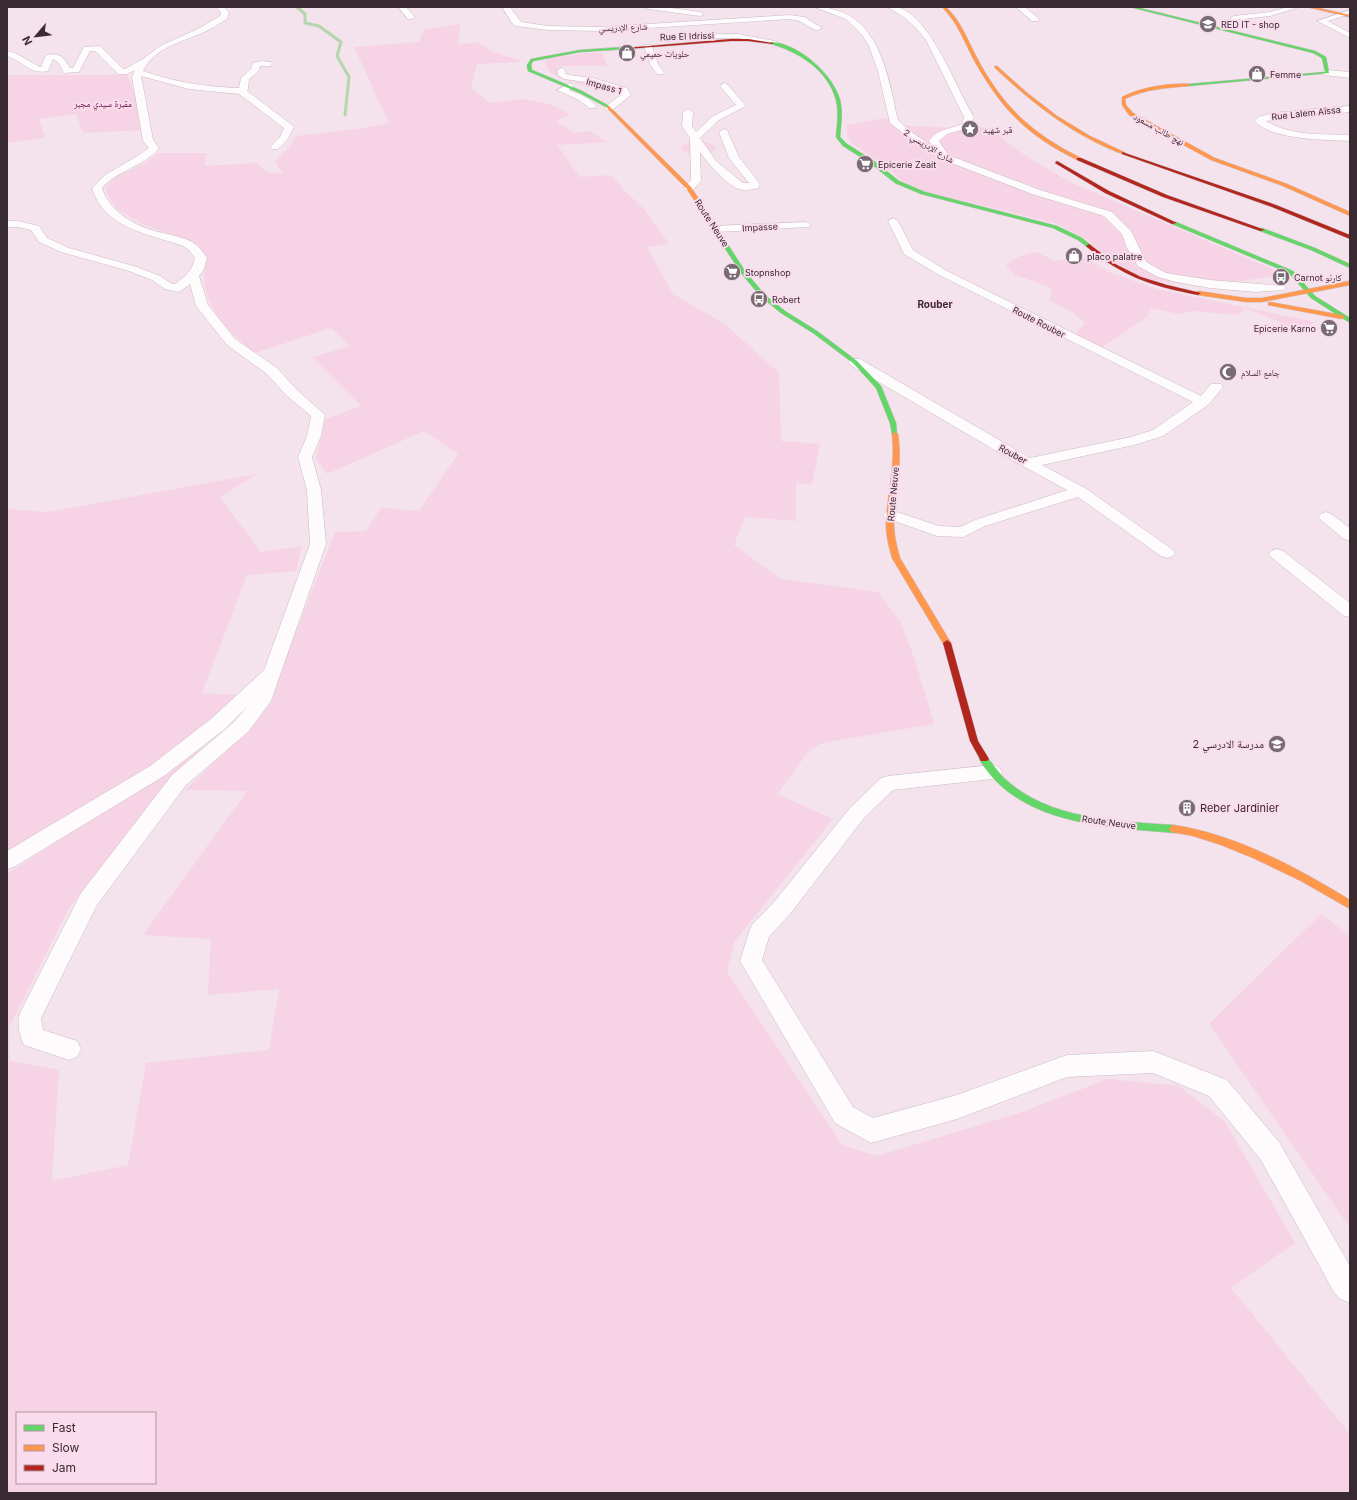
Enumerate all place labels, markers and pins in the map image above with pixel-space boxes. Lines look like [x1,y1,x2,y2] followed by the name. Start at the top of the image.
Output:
[1198,14,1218,34] school or university icon: RED IT - shop
[1221,19,1280,30] place label: RED IT - shop
[617,43,637,63] shop icon: حلويات حميمي
[640,48,690,61] place label: حلويات حميمي
[1247,64,1267,84] shop icon: Femme
[1270,69,1301,80] place label: Femme
[960,119,980,139] place icon: قبر شهيد
[983,124,1013,135] place label: قبر شهيد
[855,154,875,174] supermarket icon: Epicerie Zeait
[878,159,936,170] place label: Epicerie Zeait
[1064,246,1084,266] shop icon: placo palatre
[1087,251,1142,262] place label: placo palatre
[722,262,742,282] supermarket icon: Stopnshop
[745,267,791,278] place label: Stopnshop
[1271,267,1291,287] bus stop icon: Carnot كارنو
[1294,272,1342,283] place label: Carnot كارنو
[749,289,769,309] bus stop icon: Robert
[772,294,800,305] place label: Robert
[1319,318,1339,338] supermarket icon: Epicerie Karno
[1254,323,1316,334] place label: Epicerie Karno
[1218,362,1238,382] mosque icon: جامع السلام
[1241,367,1280,380] place label: جامع السلام
[1267,734,1287,754] school or university icon: مدرسة الادرسي 2
[1192,737,1264,753] place label: مدرسة الادرسي 2
[1177,798,1197,818] building icon: Reber Jardinier
[1200,801,1279,815] place label: Reber Jardinier

